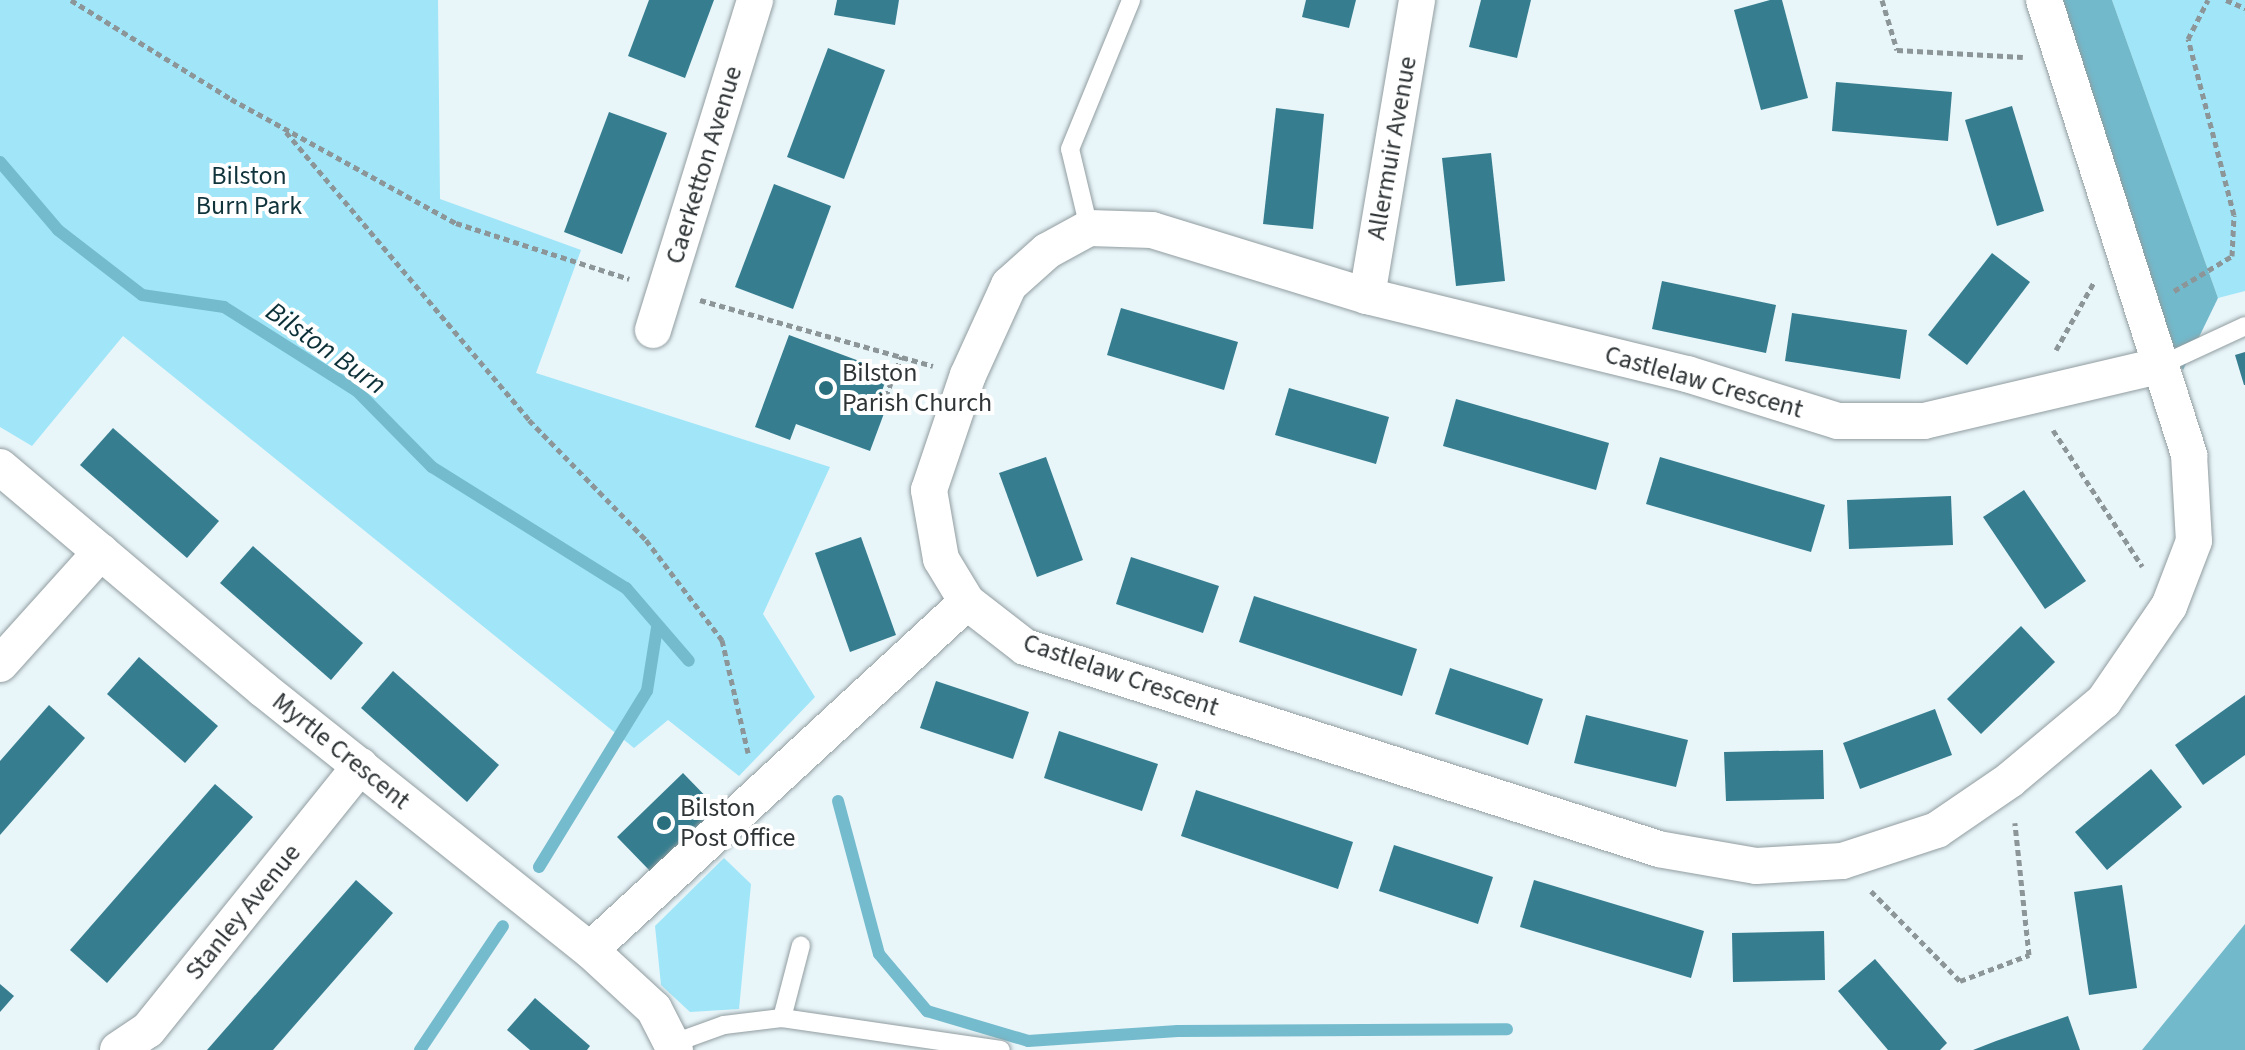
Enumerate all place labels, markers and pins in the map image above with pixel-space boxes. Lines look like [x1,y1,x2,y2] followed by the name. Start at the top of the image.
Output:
[842,357,992,418] place label: Bilston Parish Church
[817,379,835,397] marker: Bilston Parish Church
[680,792,795,854] place label: Bilston Post Office
[655,814,673,832] marker: Bilston Post Office

